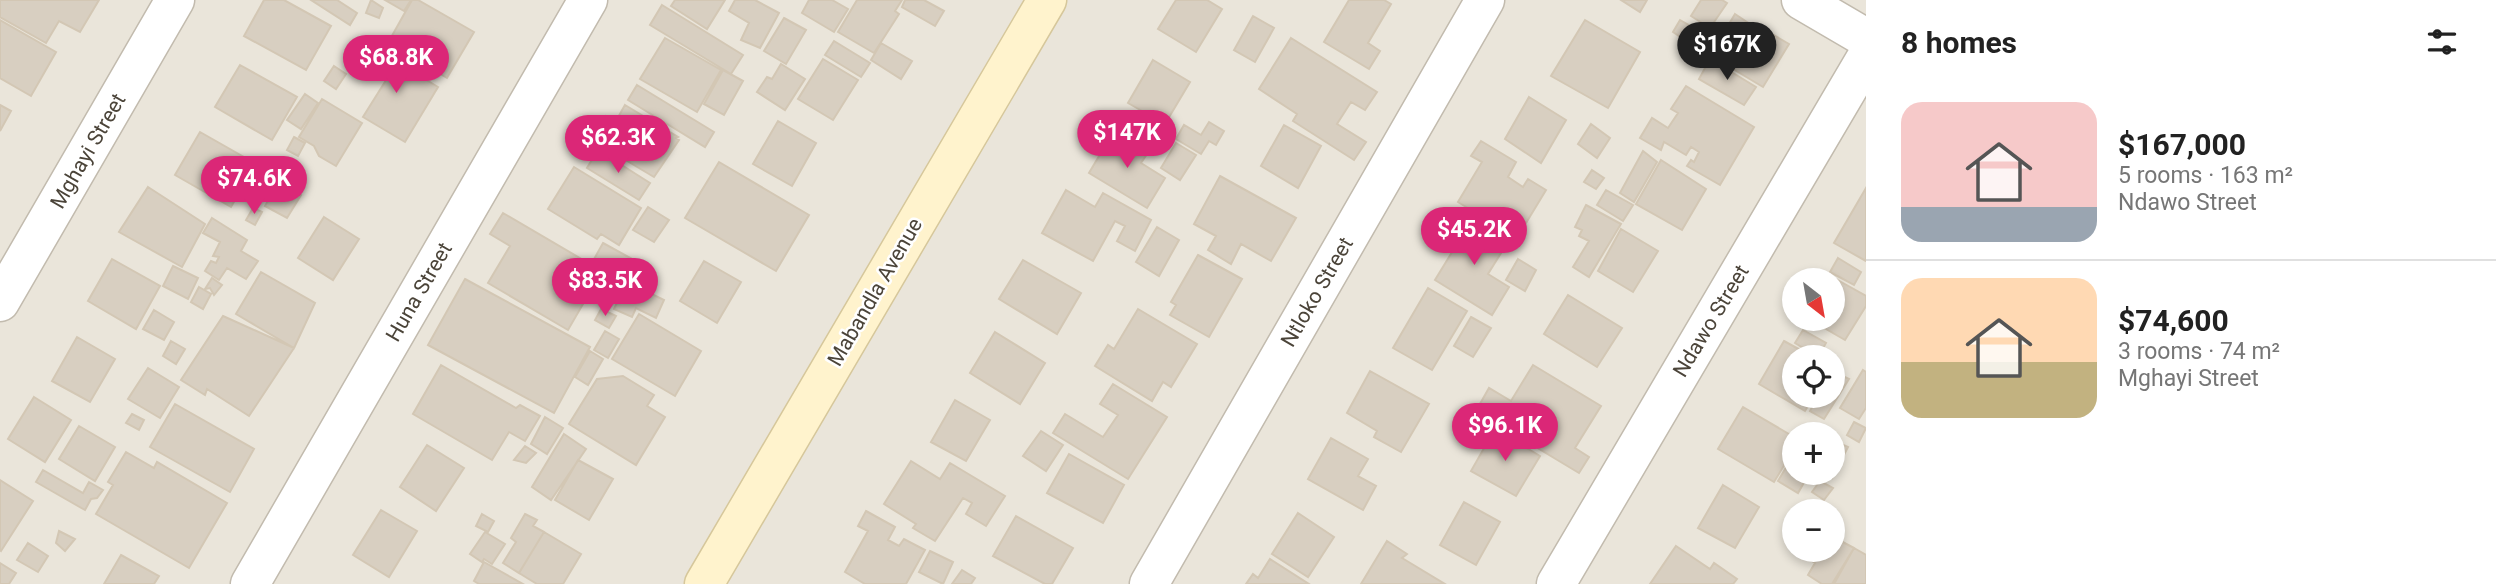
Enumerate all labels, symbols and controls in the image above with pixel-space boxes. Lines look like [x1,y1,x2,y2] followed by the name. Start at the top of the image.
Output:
[1678,22,1776,82] pin: $167K
[2423,23,2461,61] icon: filters
[1901,25,2017,60] text: 8 homes
[1693,31,1761,58] text: $167K
[339,36,453,95] pin: $68.8K
[359,44,433,71] text: $68.8K
[45,89,131,213] street label: Mghayi Street
[1078,110,1176,170] pin: $147K
[561,116,675,175] pin: $62.3K
[1093,119,1161,146] text: $147K
[581,124,655,151] text: $62.3K
[2118,127,2246,162] text: $167,000
[1957,130,2041,214] icon: home
[197,156,311,216] pin: $74.6K
[2118,162,2293,189] text: 5 rooms · 163 m²
[217,165,291,192] text: $74.6K
[2118,189,2257,216] text: Ndawo Street
[1417,208,1531,267] pin: $45.2K
[823,214,927,370] street label: Mabandla Avenue
[1437,216,1511,243] text: $45.2K
[1276,233,1358,351] street label: Ntloko Street
[381,238,457,346] street label: Huna Street
[548,258,662,318] pin: $83.5K
[1668,260,1754,381] street label: Ndawo Street
[568,267,642,294] text: $83.5K
[1782,268,1844,331] north arrow
[1782,268,1845,562] map controls
[2118,303,2229,338] text: $74,600
[1957,306,2041,390] icon: home
[2118,338,2280,365] text: 3 rooms · 74 m²
[1782,345,1845,408] button: locate
[2118,365,2259,392] text: Mghayi Street
[1448,404,1562,463] pin: $96.1K
[1468,412,1542,439] text: $96.1K
[1782,422,1845,485] button: +
[1782,499,1845,562] button: −

